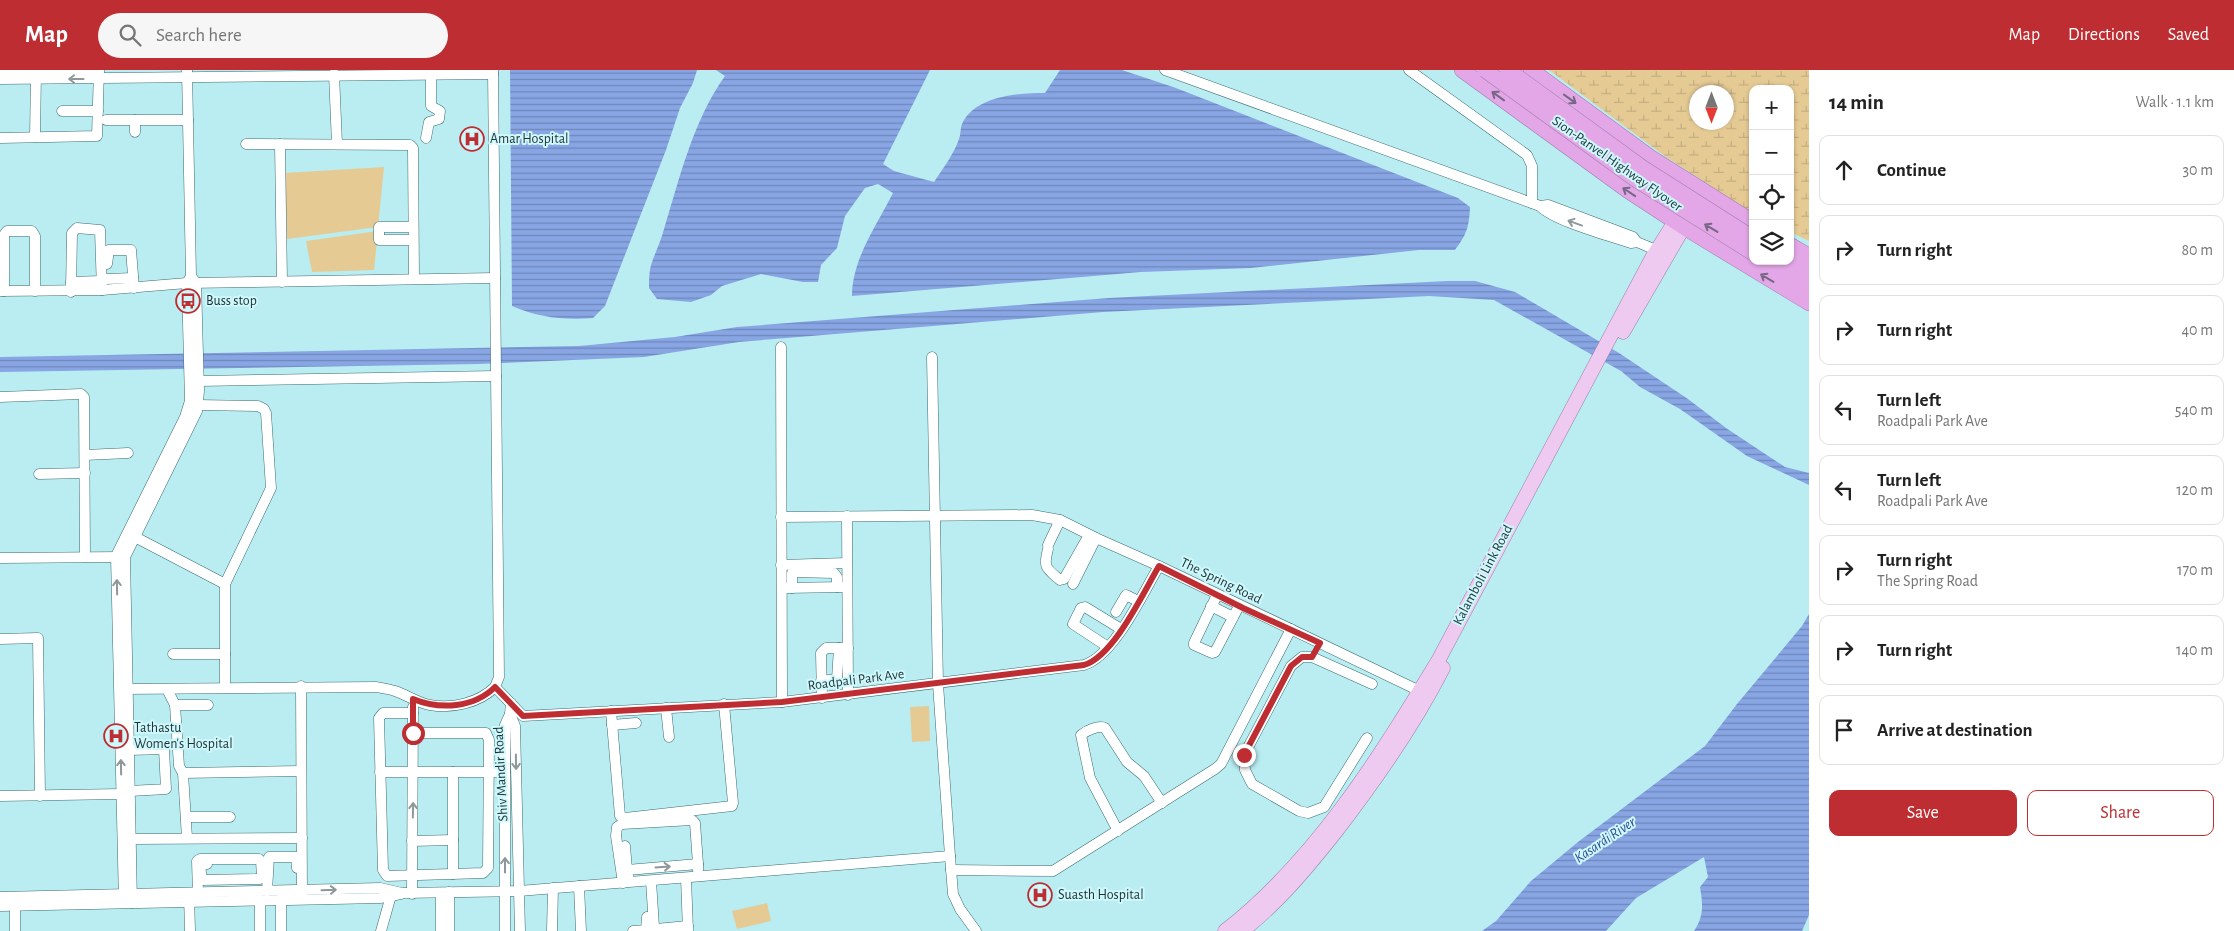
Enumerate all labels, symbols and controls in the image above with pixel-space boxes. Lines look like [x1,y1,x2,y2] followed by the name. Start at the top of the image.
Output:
[98,13,448,58] search box
[116,21,144,49] icon: search
[25,23,68,47] text: Map
[156,26,242,45] text: Search here
[2009,26,2040,44] text: Map
[2068,26,2140,44] text: Directions
[2168,26,2209,44] text: Saved
[68,74,84,84] one-way arrow
[1689,85,1734,130] north arrow
[1749,85,1794,265] map controls
[1749,85,1794,130] button: +
[1491,91,1505,101] one-way arrow
[1829,92,1884,113] text: 14 min
[1563,94,1577,104] one-way arrow
[2136,94,2214,110] text: Walk · 1.1 km
[1549,114,1685,215] street label: Sion-Panvel Highway Flyover
[459,126,485,152] hospital icon: Amar Hospital
[1749,130,1794,175] button: −
[490,132,569,146] place label: Amar Hospital
[1830,156,1858,184] icon: ahead
[1877,161,1946,180] text: Continue
[2183,162,2213,178] text: 30 m
[1749,175,1794,220] button: locate
[1623,187,1637,197] one-way arrow
[1568,218,1583,227] one-way arrow
[1749,220,1794,265] button: layers
[1705,223,1719,233] one-way arrow
[1830,236,1858,264] icon: right
[1877,241,1952,260] text: Turn right
[2182,242,2213,258] text: 80 m
[1761,272,1775,282] one-way arrow
[175,288,201,314] bus stop icon: Buss stop
[206,294,257,308] place label: Buss stop
[1830,316,1858,344] icon: right
[1877,321,1952,340] text: Turn right
[2181,322,2213,338] text: 40 m
[1877,391,1941,410] text: Turn left
[1830,396,1858,424] icon: left
[2175,402,2213,418] text: 540 m
[1877,413,1988,429] text: Roadpali Park Ave
[1877,471,1941,490] text: Turn left
[1830,476,1858,504] icon: left
[2176,482,2213,498] text: 120 m
[1877,493,1988,509] text: Roadpali Park Ave
[1451,523,1515,627] street label: Kalamboli Link Road
[1877,551,1952,570] text: Turn right
[1178,555,1264,607] street label: The Spring Road
[1830,556,1858,584] icon: right
[2177,562,2213,578] text: 170 m
[1877,573,1978,589] text: The Spring Road
[112,579,121,595] one-way arrow
[1830,636,1858,664] icon: right
[1877,641,1952,660] text: Turn right
[2176,642,2213,658] text: 140 m
[807,667,905,693] street label: Roadpali Park Ave
[1830,716,1858,744] icon: arrive
[134,721,233,751] place label: Tathastu Women's Hospital
[1877,721,2033,740] text: Arrive at destination
[402,722,425,745] route start
[103,723,129,749] hospital icon: Tathastu Women's Hospital
[492,726,510,822] street label: Shiv Mandir Road
[1233,744,1256,767] route end
[511,754,520,770] one-way arrow
[116,759,125,775] one-way arrow
[1829,790,2017,836] button: Save
[2027,790,2214,836] button: Share
[408,802,417,818] one-way arrow
[1572,814,1639,866] water label: Kasardi River
[500,857,510,874] one-way arrow
[655,862,671,872] one-way arrow
[1027,882,1053,908] hospital icon: Suasth Hospital
[320,885,336,894] one-way arrow
[1058,888,1144,902] place label: Suasth Hospital

